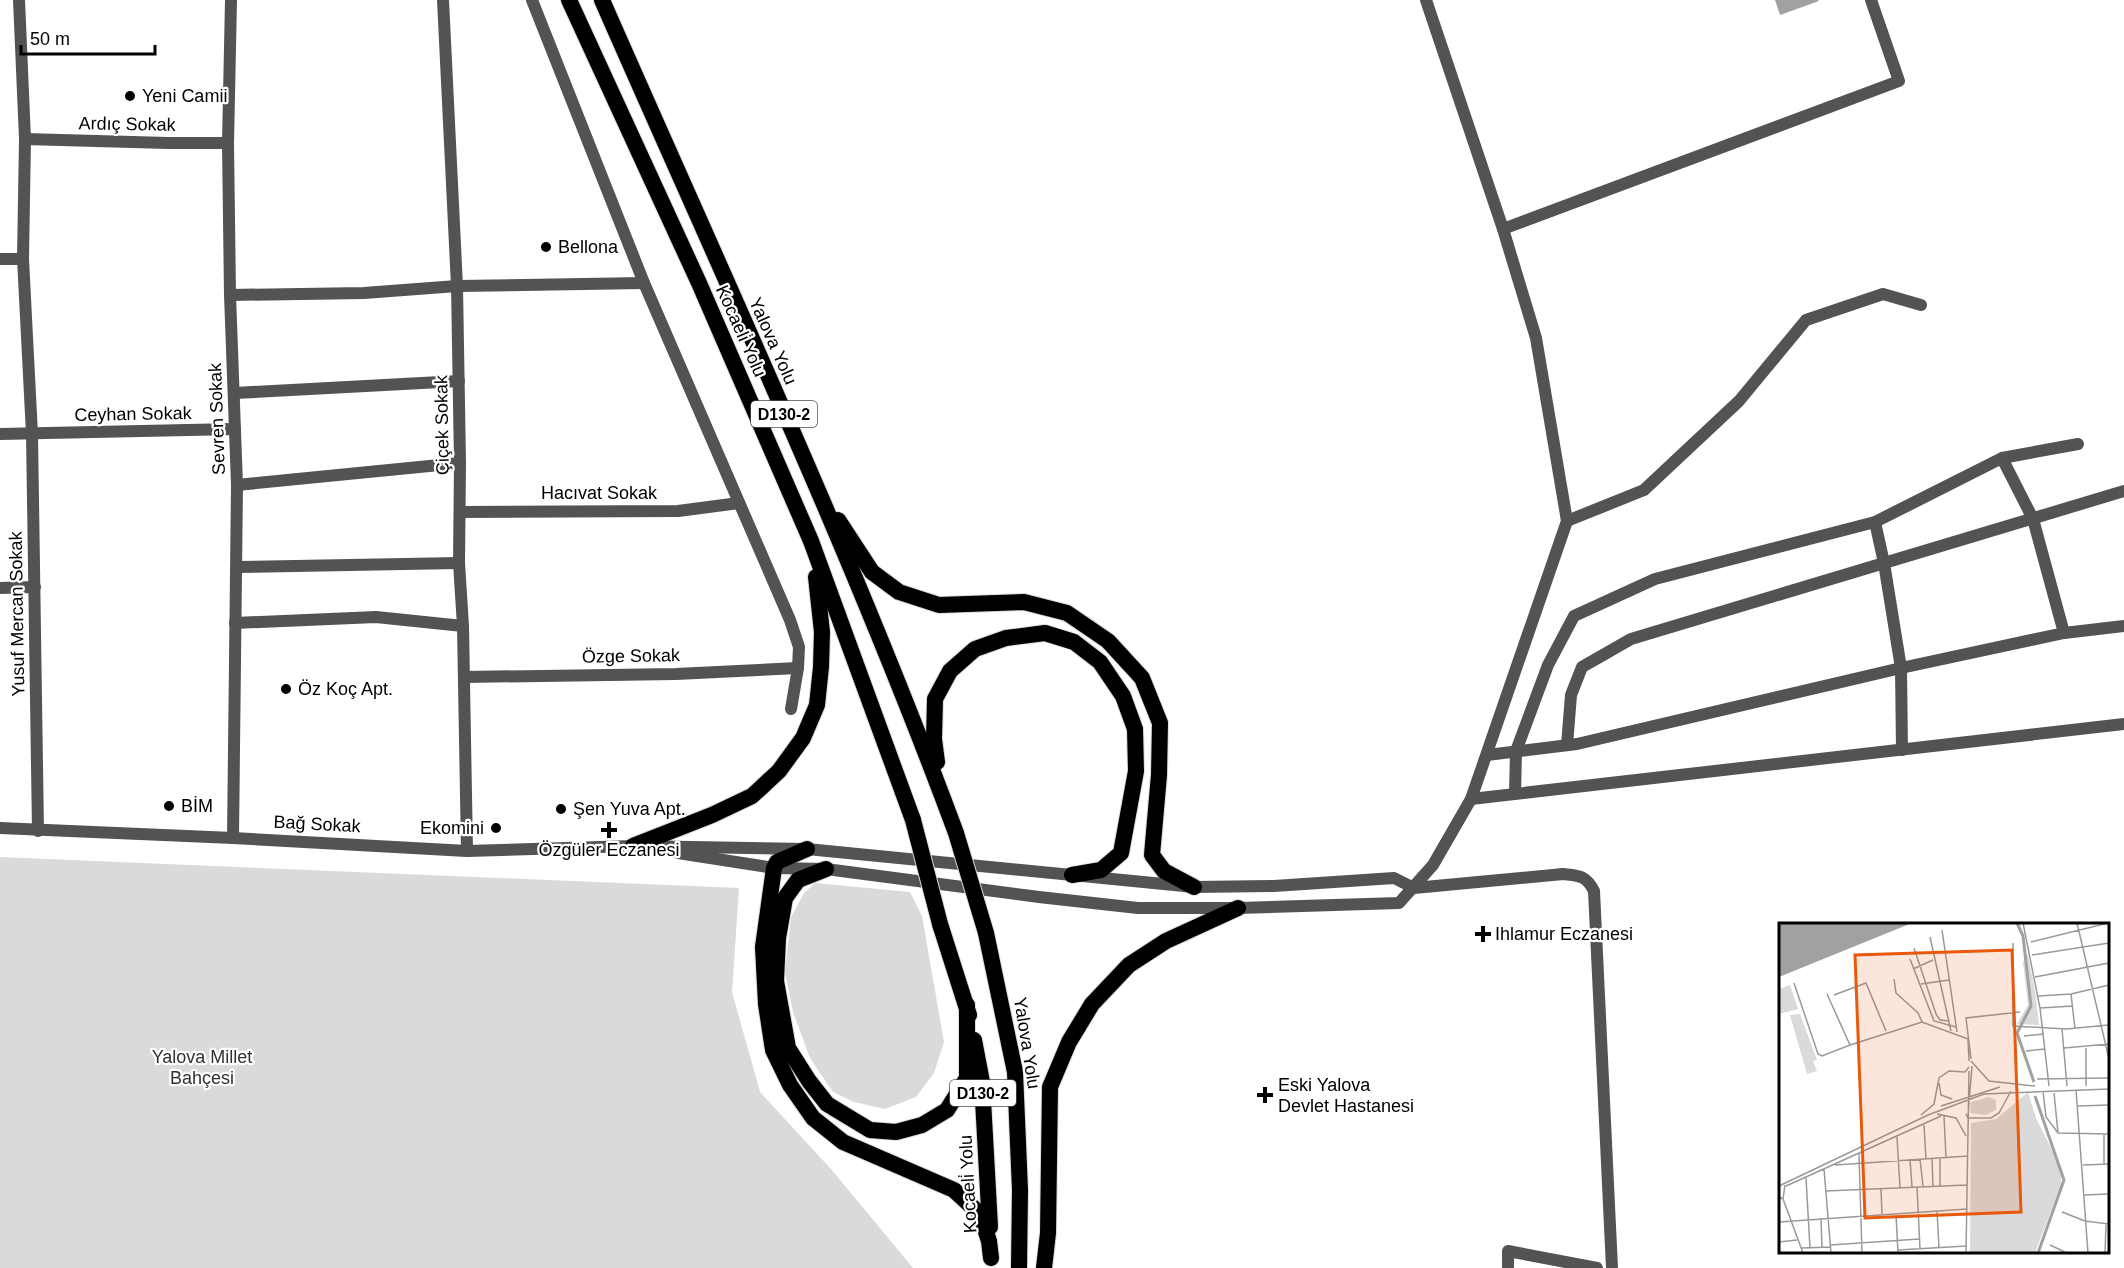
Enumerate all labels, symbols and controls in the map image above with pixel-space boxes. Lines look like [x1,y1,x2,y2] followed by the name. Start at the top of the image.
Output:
[21,18,154,56] scale bar
[30,29,70,49] text: 50 m
[142,86,227,106] place label: Yeni Camii
[123,89,137,103] marker: Yeni Camii
[78,113,177,135] street label: Ardıç Sokak
[558,237,619,257] place label: Bellona
[539,240,553,254] marker: Bellona
[712,282,770,380] street label: Kocaeli̇ Yolu
[745,295,801,387] street label: Yalova Yolu
[205,362,229,475] street label: Sevren Sokak
[431,374,453,475] street label: Çiçek Sokak
[751,401,817,427] road number: D130-2
[74,403,193,425] street label: Ceyhan Sokak
[541,483,658,503] street label: Hacıvat Sokak
[6,530,28,697] street label: Yusuf Mercan Sokak
[582,645,681,667] street label: Özge Sokak
[298,679,393,699] place label: Öz Koç Apt.
[279,682,293,696] marker: Öz Koç Apt.
[181,796,213,816] place label: BİM
[162,799,176,813] marker: BİM
[573,799,686,819] place label: Şen Yuva Apt.
[554,802,568,816] marker: Şen Yuva Apt.
[273,812,362,836] street label: Bağ Sokak
[420,818,484,838] place label: Ekomini
[489,821,503,835] marker: Ekomini
[602,823,616,837] marker: Özgüler Eczanesi
[538,840,680,860] place label: Özgüler Eczanesi
[1779,923,2109,1253] inset map
[1495,924,1633,944] place label: Ihlamur Eczanesi
[1476,927,1490,941] marker: Ihlamur Eczanesi
[1010,996,1044,1090] street label: Yalova Yolu
[152,1047,252,1088] park label: Yalova Millet Bahçesi
[1278,1075,1414,1116] place label: Eski Yalova Devlet Hastanesi
[950,1080,1016,1106] road number: D130-2
[1256,1086,1274,1104] marker: Eski Yalova Devlet Hastanesi
[955,1134,981,1234] street label: Kocaeli̇ Yolu

